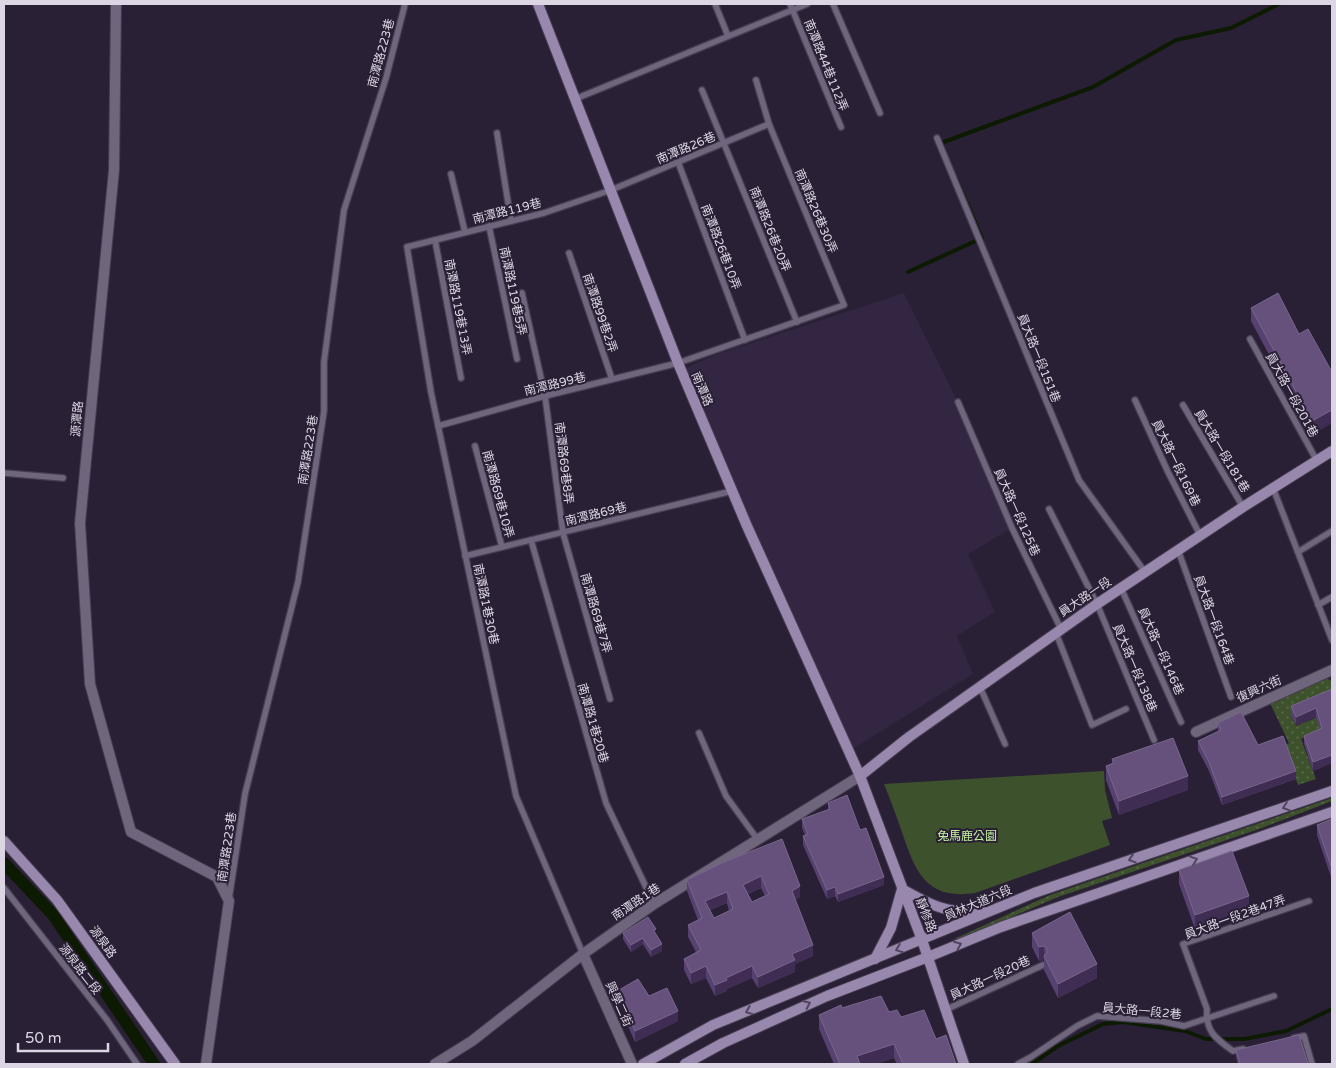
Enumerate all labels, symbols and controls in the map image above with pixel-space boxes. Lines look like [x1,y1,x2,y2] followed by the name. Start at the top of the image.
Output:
[365,17,397,89] street label: 南潭路223巷
[801,17,851,113] street label: 南潭路44巷112弄
[654,129,718,167] street label: 南潭路26巷
[792,167,840,255] street label: 南潭路26巷30弄
[747,185,793,273] street label: 南潭路26巷20弄
[471,196,543,226] street label: 南潭路119巷
[698,202,744,292] street label: 南潭路26巷10弄
[497,245,529,337] street label: 南潭路119巷5弄
[442,258,474,356] street label: 南潭路119巷13弄
[580,272,620,354] street label: 南潭路99巷2弄
[1015,312,1063,404] street label: 員大路一段151巷
[1263,350,1321,440] street label: 員大路一段201巷
[523,370,587,398] street label: 南潭路99巷
[689,370,715,408] street label: 南潭路
[68,400,86,438] street label: 源潭路
[1192,407,1252,495] street label: 員大路一段181巷
[296,414,320,486] street label: 南潭路223巷
[1149,417,1203,509] street label: 員大路一段169巷
[552,421,576,505] street label: 南潭路69巷8弄
[480,449,516,539] street label: 南潭路69巷10弄
[991,466,1043,558] street label: 員大路一段125巷
[564,500,628,528] street label: 南潭路69巷
[471,562,501,646] street label: 南潭路1巷30巷
[578,571,614,655] street label: 南潭路69巷7弄
[1191,573,1237,667] street label: 員大路一段164巷
[1056,574,1114,620] street label: 員大路一段
[1135,605,1187,697] street label: 員大路一段146巷
[1110,622,1160,714] street label: 員大路一段138巷
[1234,673,1284,705] street label: 復興六街
[575,681,611,765] street label: 南潭路1巷20巷
[1282,801,1291,811] one-way arrow
[215,811,239,883] street label: 南潭路223巷
[937,829,997,843] park label: 兔馬鹿公園
[1129,853,1137,863] one-way arrow
[1189,856,1197,866] one-way arrow
[609,881,663,923] street label: 南潭路1巷
[942,882,1014,924] street label: 員林大道六段
[1183,892,1287,942] street label: 員大路一段2巷47弄
[913,896,939,934] street label: 靜修路
[87,923,119,961] street label: 源泉路
[953,940,962,951] one-way arrow
[56,941,104,997] street label: 源泉路二段
[895,943,904,953] one-way arrow
[948,953,1032,1003] street label: 員大路一段20巷
[603,979,635,1029] street label: 興學二街
[802,1000,811,1011] one-way arrow
[1102,1001,1182,1021] street label: 員大路一段2巷
[745,1004,754,1015] one-way arrow
[18,1020,108,1052] scale bar
[25,1029,62,1047] text: 50 m

